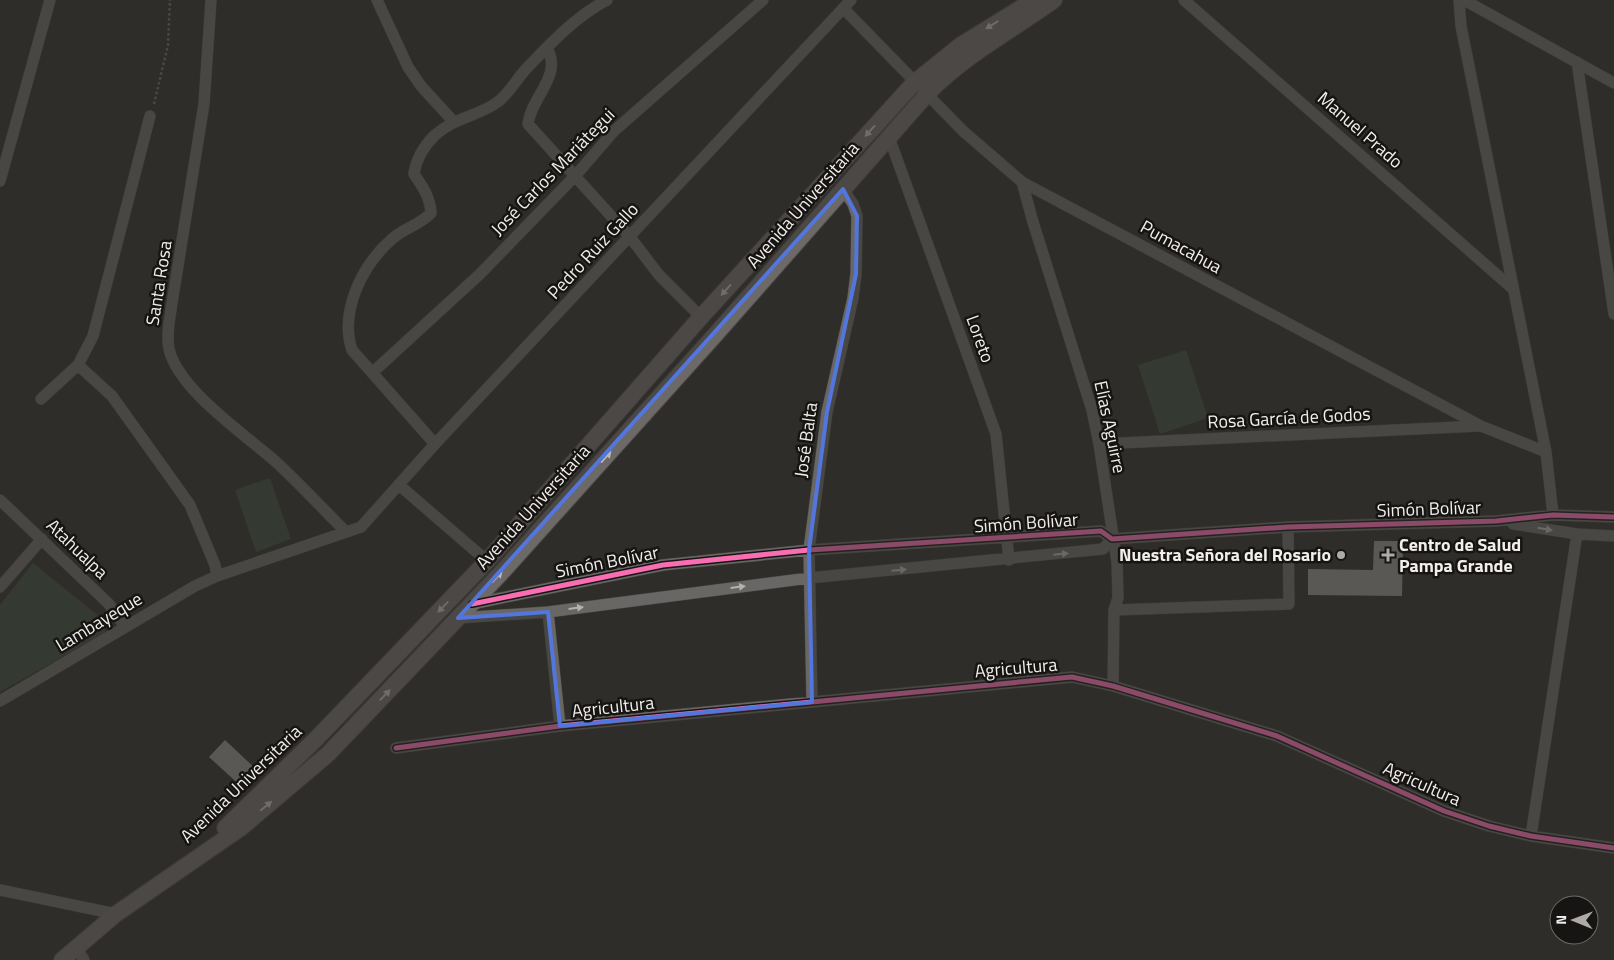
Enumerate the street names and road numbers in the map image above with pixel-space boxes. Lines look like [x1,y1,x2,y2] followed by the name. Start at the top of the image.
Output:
[1312,85,1409,174] street label: Manuel Prado
[484,102,621,242] street label: José Carlos Mariátegui
[740,135,865,274] street label: Avenida Universitaria
[541,196,645,305] street label: Pedro Ruiz Gallo
[1136,213,1227,280] street label: Pumacahua
[138,239,179,327] street label: Santa Rosa
[959,311,1002,366] street label: Loreto
[1088,378,1133,476] street label: Elías Aguirre
[1207,400,1371,435] street label: Rosa García de Godos
[787,401,824,479] street label: José Balta
[469,438,596,575] street label: Avenida Universitaria
[1376,493,1482,524] street label: Simón Bolívar
[973,505,1079,540] street label: Simón Bolívar
[40,512,114,585] street label: Atahualpa
[553,538,661,585] street label: Simón Bolívar
[50,585,147,658] street label: Lambayeque
[974,650,1058,685] street label: Agricultura
[570,689,655,724] street label: Agricultura
[174,718,308,849] street label: Avenida Universitaria
[1379,754,1465,813] street label: Agricultura

